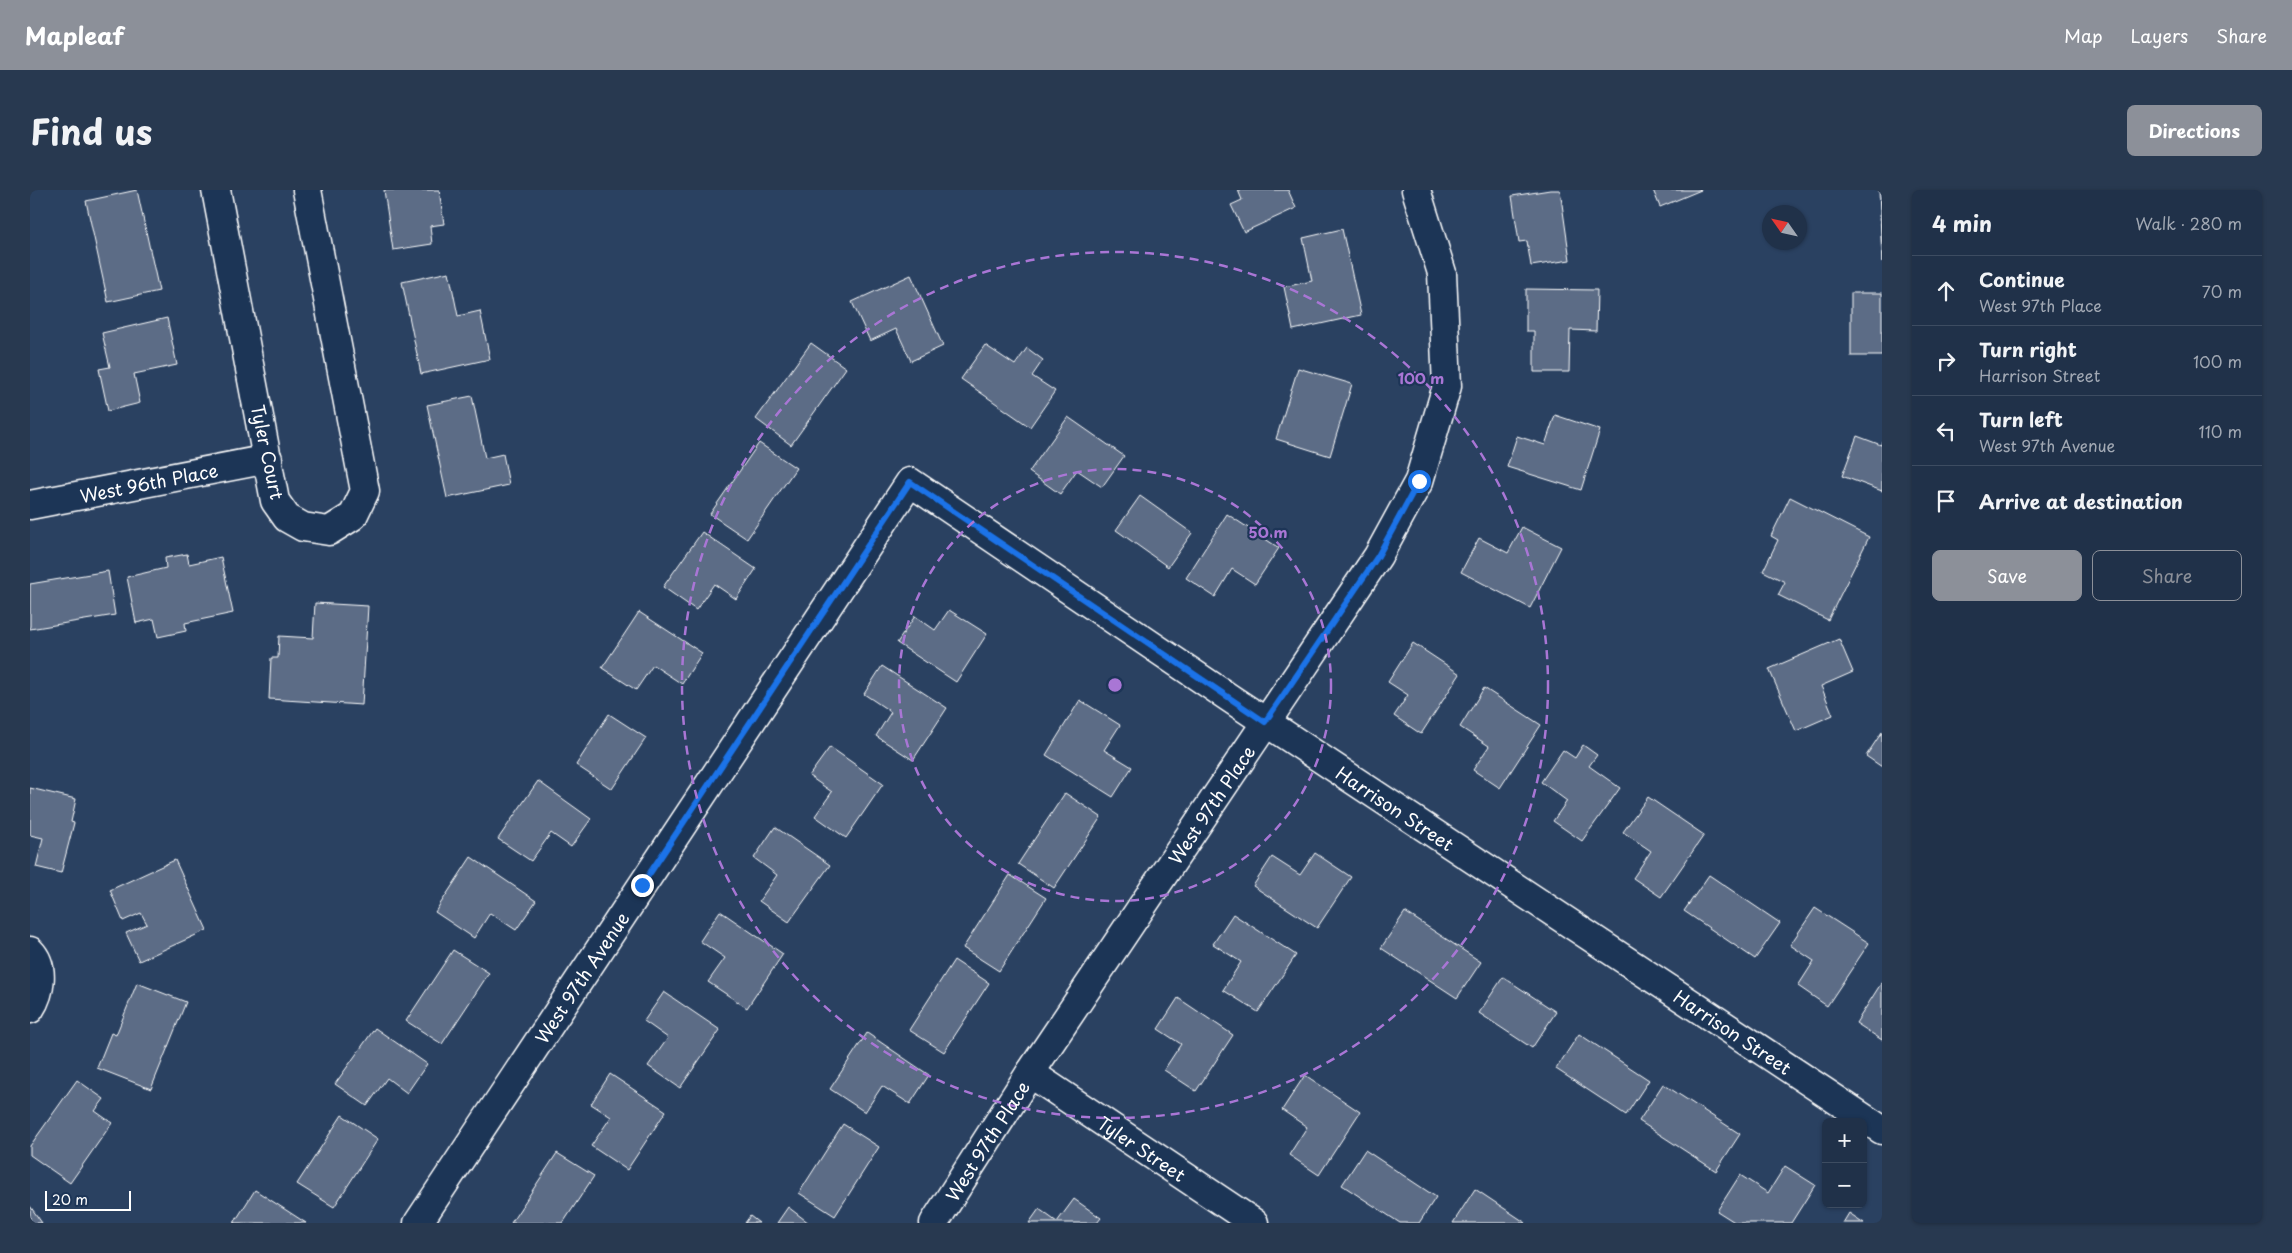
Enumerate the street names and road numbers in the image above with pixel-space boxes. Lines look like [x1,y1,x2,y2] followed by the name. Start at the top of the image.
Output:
[245,402,291,502] street label: Tyler Court
[77,455,220,509] street label: West 96th Place
[1161,739,1261,869] street label: West 97th Place
[1331,759,1460,857] street label: Harrison Street
[527,906,635,1049] street label: West 97th Avenue
[1669,982,1797,1080] street label: Harrison Street
[938,1075,1036,1206] street label: West 97th Place
[1093,1109,1191,1187] street label: Tyler Street

